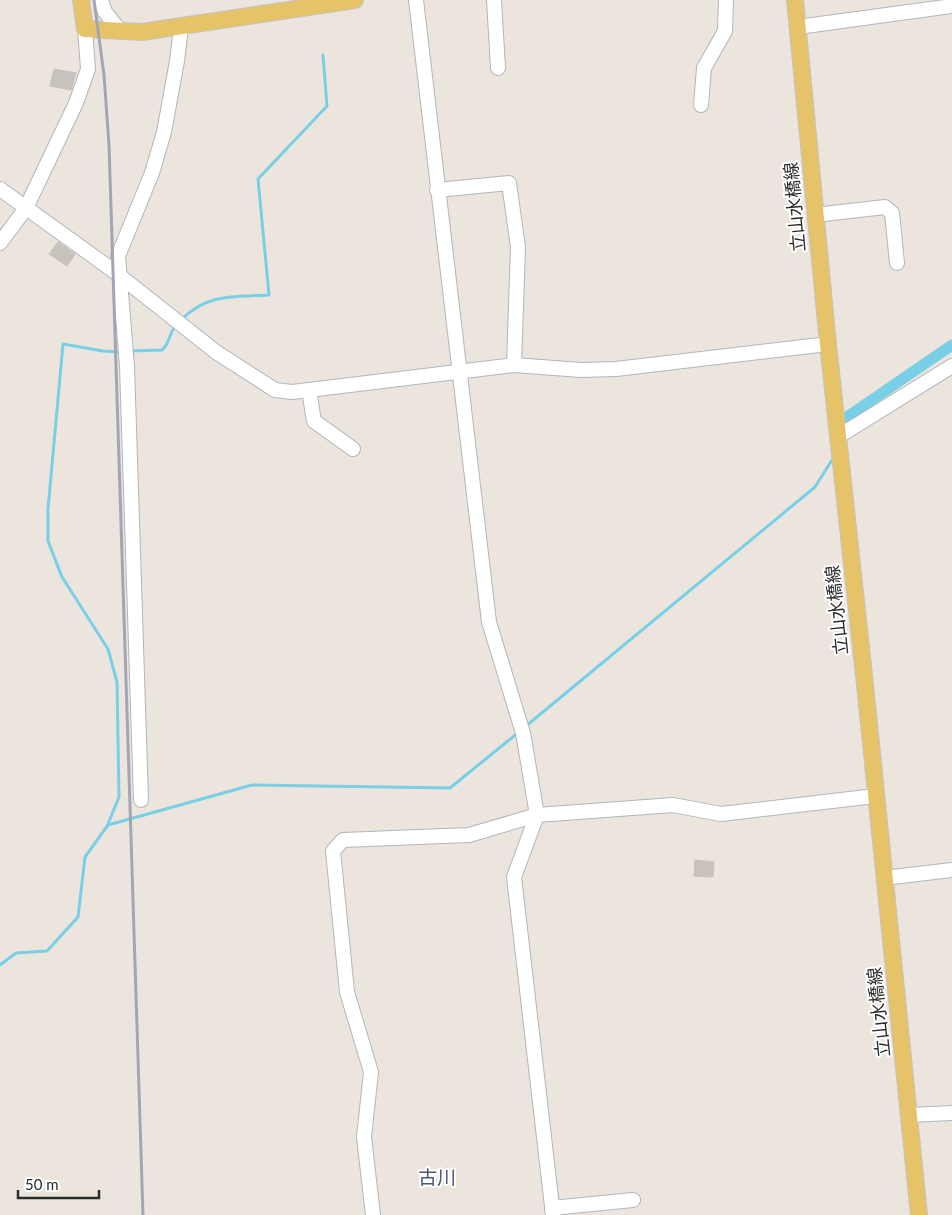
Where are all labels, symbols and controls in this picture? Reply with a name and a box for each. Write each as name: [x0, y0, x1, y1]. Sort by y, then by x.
street label: 立山水橋線: [779, 161, 809, 253]
street label: 立山水橋線: [820, 564, 852, 656]
street label: 立山水橋線: [862, 966, 894, 1058]
district label: 古川: [418, 1165, 456, 1188]
scale bar: [18, 1168, 99, 1200]
text: 50 m: [25, 1175, 59, 1193]

